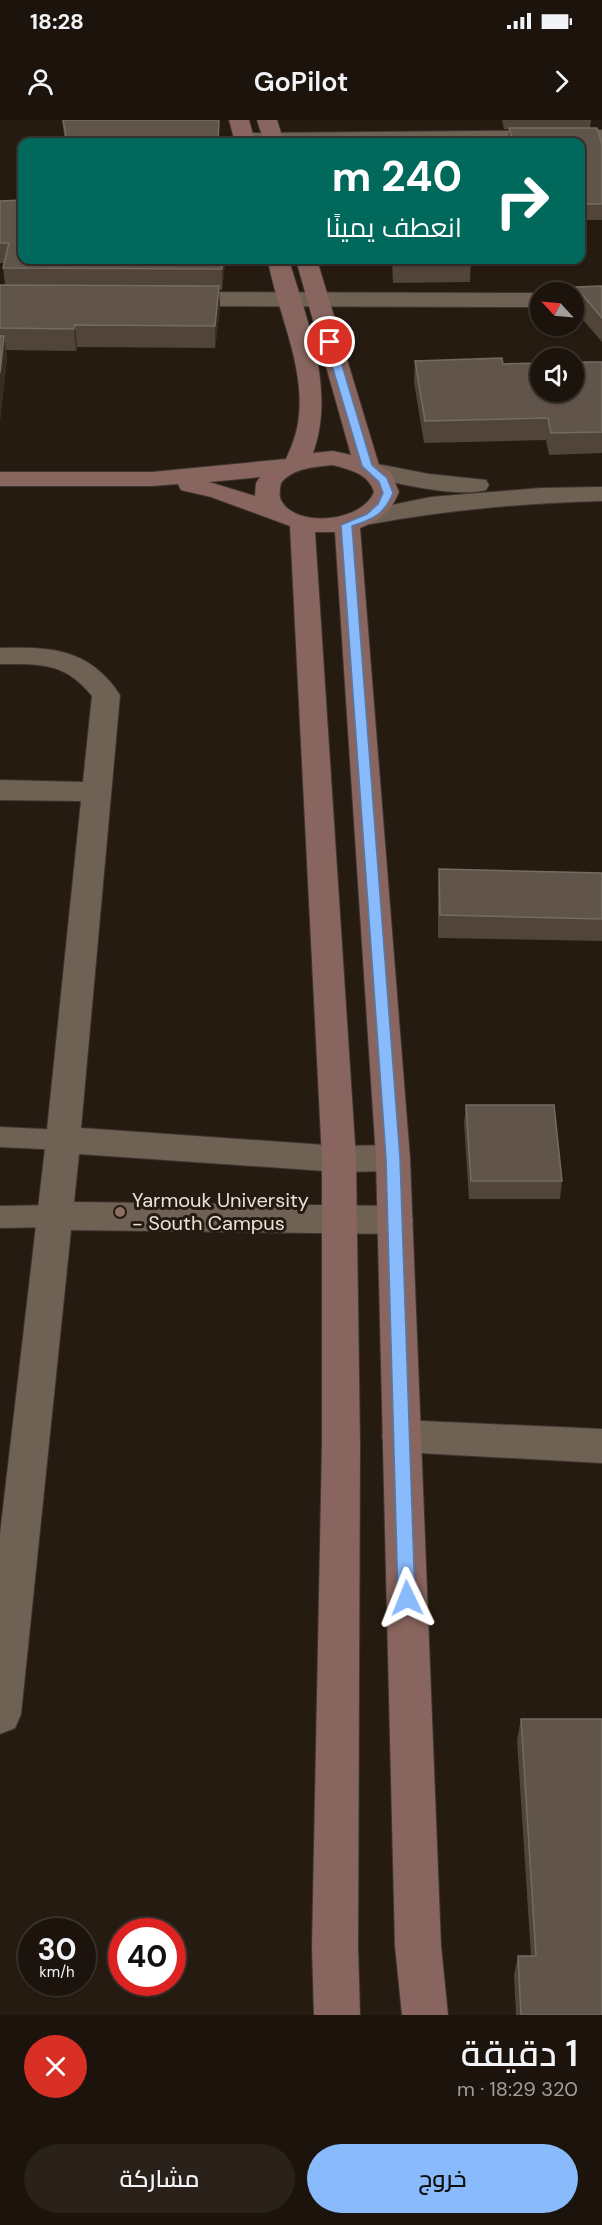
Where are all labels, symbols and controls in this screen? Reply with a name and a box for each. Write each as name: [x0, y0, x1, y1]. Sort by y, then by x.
text: 18:28: [30, 7, 84, 36]
text: GoPilot: [254, 64, 348, 99]
icon: person: [24, 65, 57, 98]
icon: forward: [545, 65, 578, 98]
text: 240 m: [332, 149, 462, 204]
icon: right: [483, 162, 561, 240]
text: انعطف يمينًا: [325, 210, 462, 245]
north arrow: [530, 282, 584, 336]
map controls: [530, 282, 584, 402]
pin: [304, 316, 355, 367]
icon: arrive: [313, 325, 346, 358]
button: sound: [530, 348, 584, 402]
place label: Yarmouk University - South Campus: [132, 1187, 309, 1236]
marker: Yarmouk University - South Campus: [113, 1205, 127, 1219]
position arrow: [375, 1566, 439, 1630]
speed limit sign: 40: [108, 1918, 186, 1996]
text: 30: [37, 1930, 77, 1969]
text: km/h: [39, 1962, 75, 1982]
text: 1 دقيقة: [461, 2030, 578, 2077]
button: close: [24, 2035, 87, 2098]
text: 320 m · 18:29: [457, 2076, 578, 2102]
button: مشاركة: [24, 2144, 295, 2213]
button: خروج: [307, 2144, 578, 2213]

